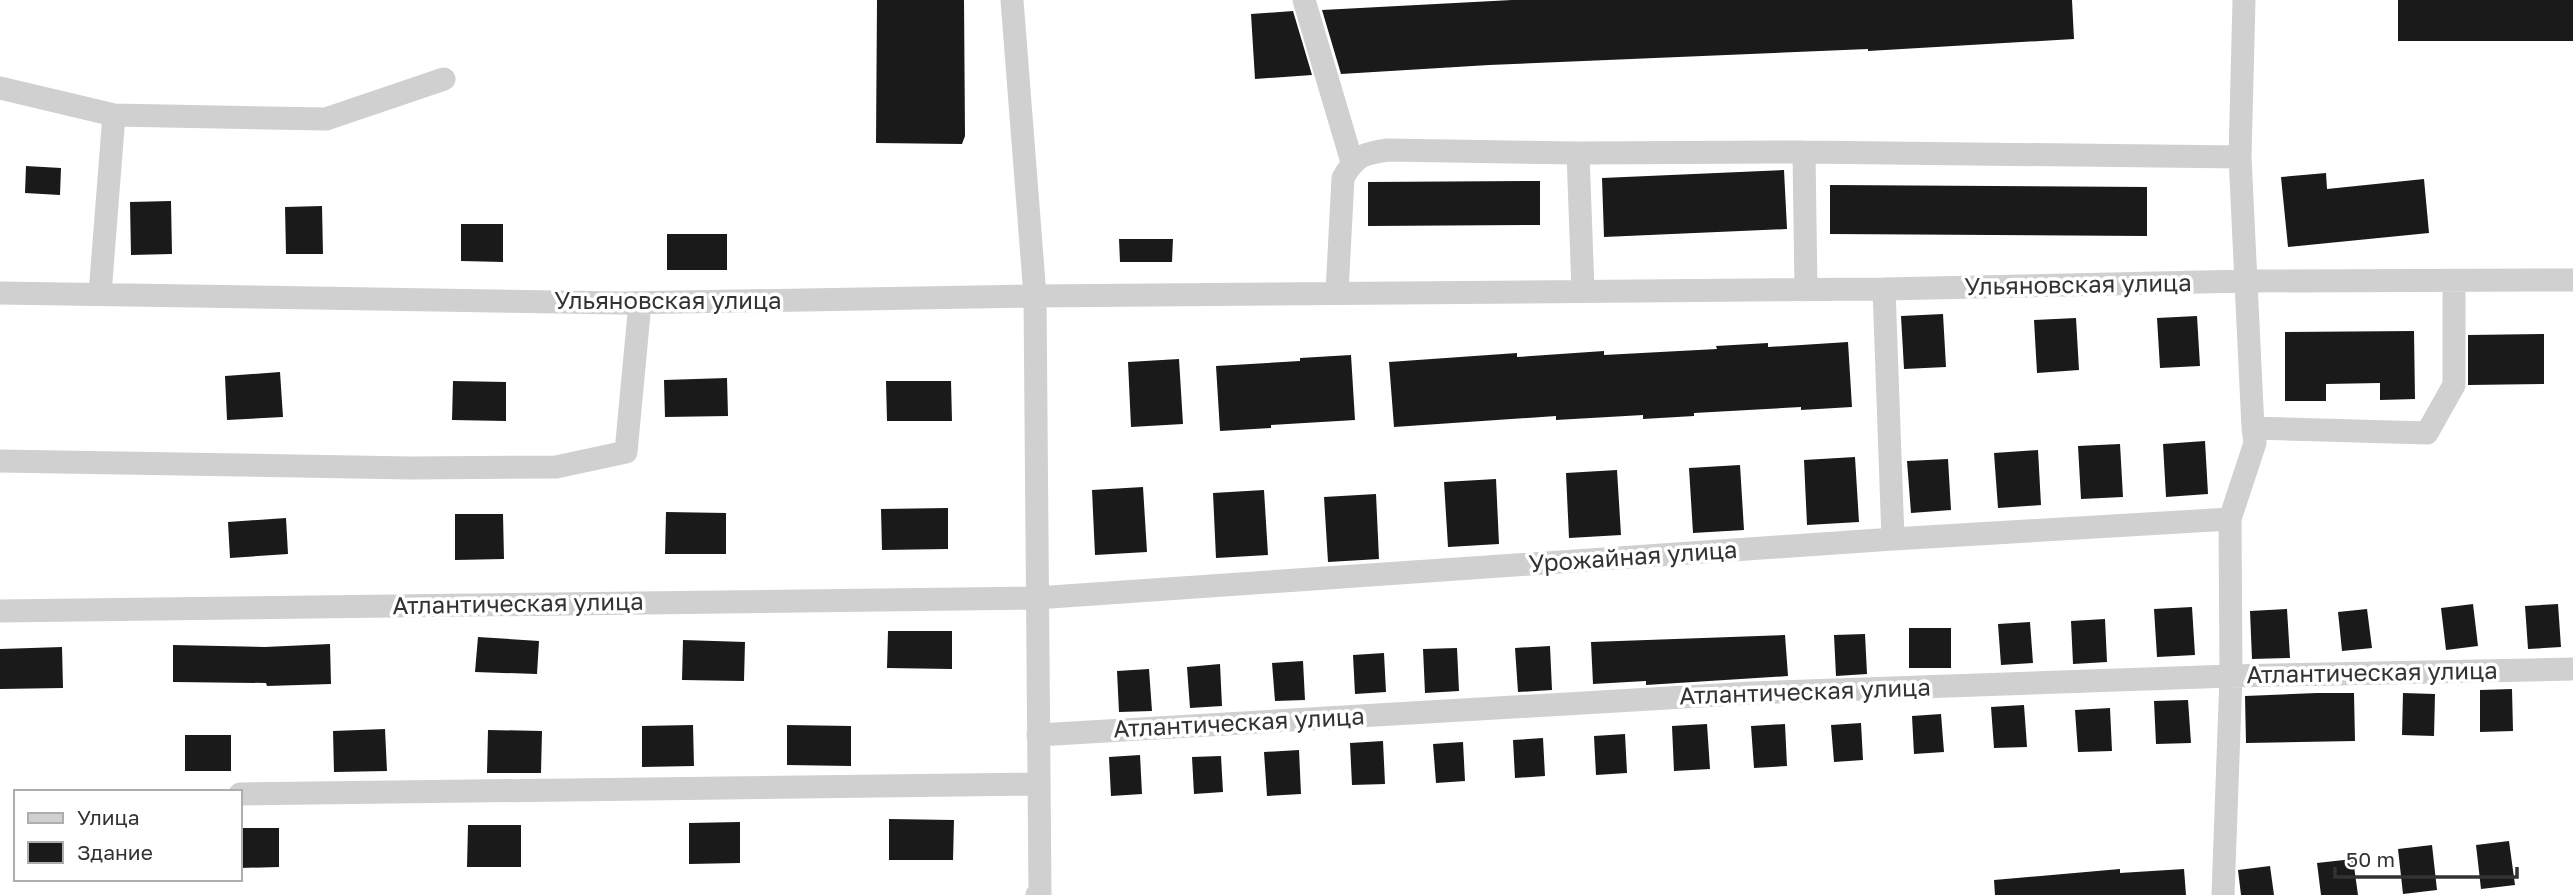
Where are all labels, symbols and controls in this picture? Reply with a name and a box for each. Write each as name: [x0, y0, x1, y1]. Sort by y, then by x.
street label: Ульяновская улица: [1964, 267, 2192, 300]
street label: Ульяновская улица: [554, 285, 782, 314]
street label: Урожайная улица: [1528, 534, 1738, 577]
street label: Атлантическая улица: [392, 586, 644, 619]
street label: Атлантическая улица: [2246, 655, 2498, 688]
street label: Атлантическая улица: [1679, 672, 1931, 709]
street label: Атлантическая улица: [1113, 700, 1365, 743]
legend: [14, 790, 242, 881]
text: Улица: [77, 804, 140, 830]
scale bar: [2335, 836, 2517, 880]
text: Здание: [77, 839, 153, 865]
text: 50 m: [2346, 846, 2395, 872]

